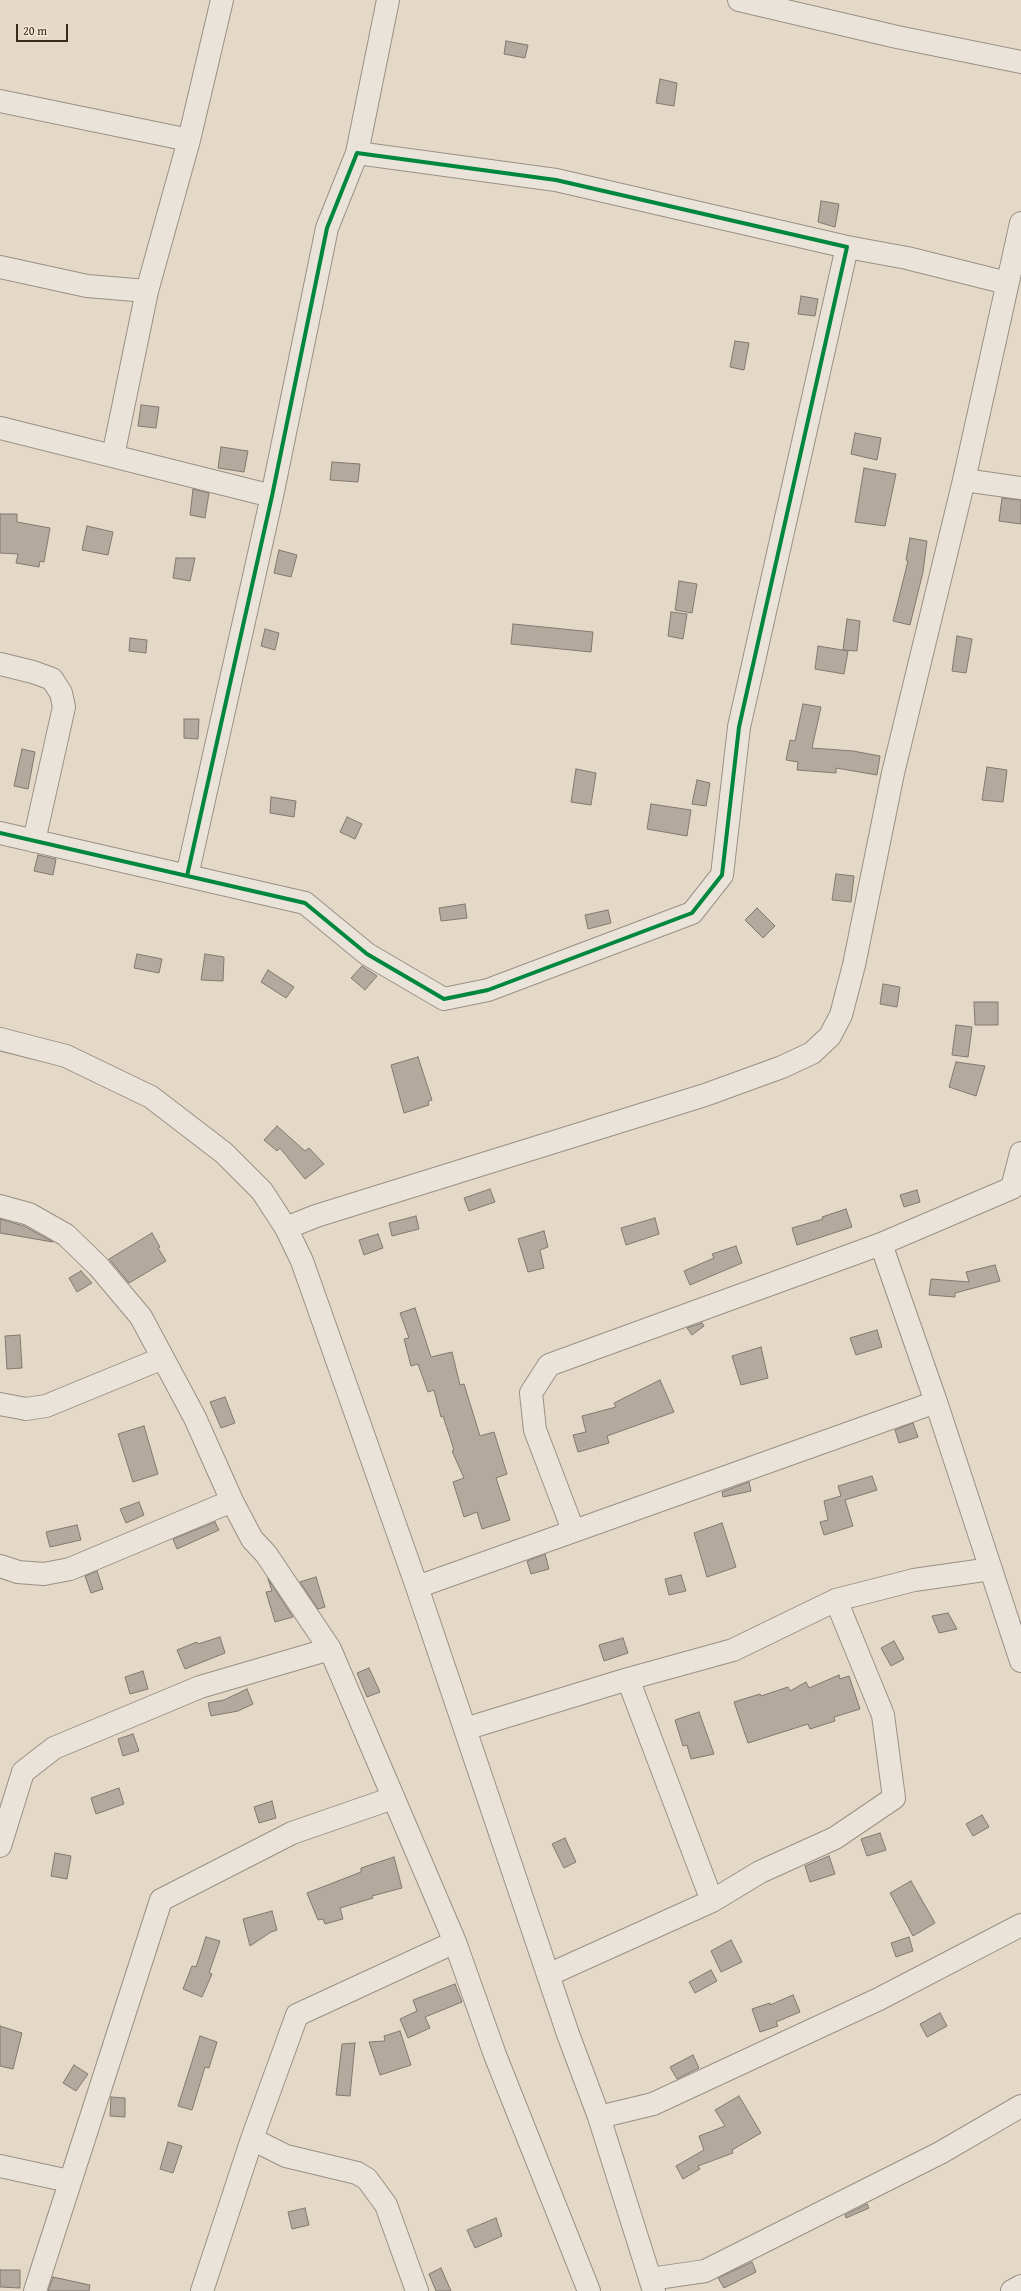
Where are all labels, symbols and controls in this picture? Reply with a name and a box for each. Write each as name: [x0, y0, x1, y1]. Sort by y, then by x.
scale bar: [18, 16, 70, 42]
text: 20 m: [23, 22, 47, 39]

